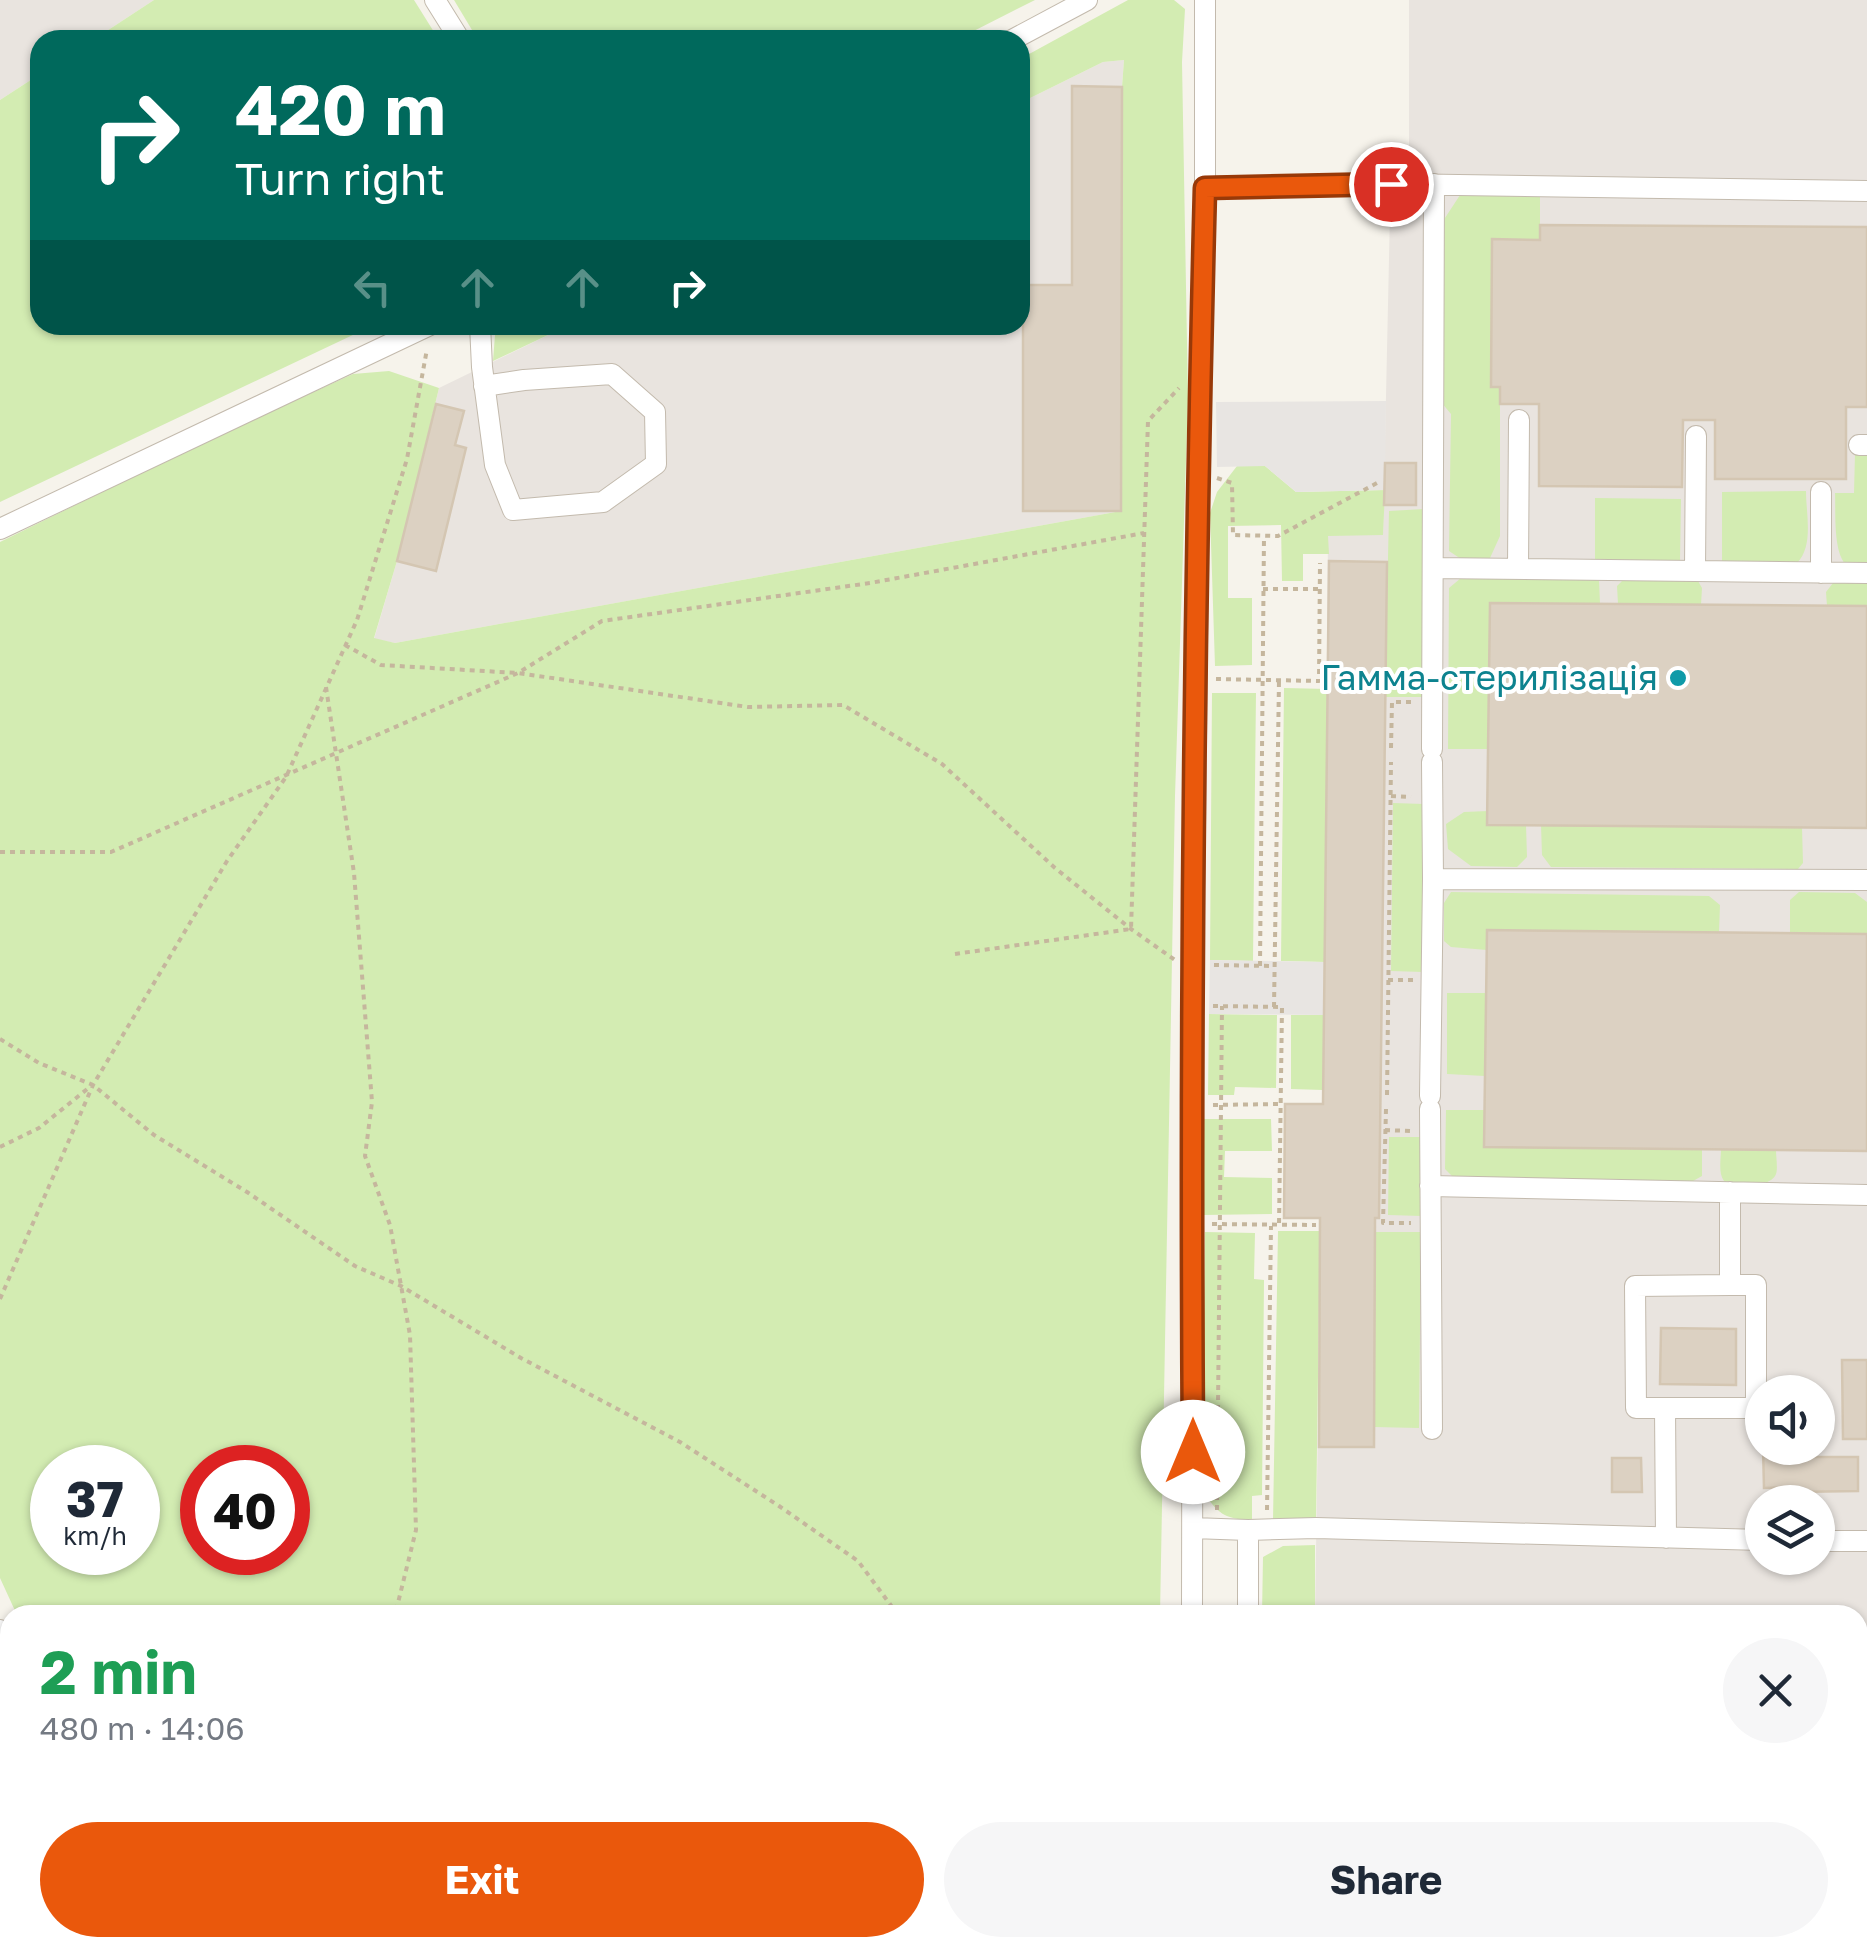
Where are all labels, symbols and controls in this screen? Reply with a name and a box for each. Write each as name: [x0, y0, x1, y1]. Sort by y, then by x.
text: 420 m: [235, 66, 446, 150]
icon: right: [70, 70, 200, 200]
pin: [1349, 142, 1434, 227]
text: Turn right: [235, 151, 445, 205]
icon: arrive: [1364, 157, 1419, 212]
icon: left: [345, 260, 400, 315]
icon: ahead: [450, 260, 505, 315]
icon: ahead: [555, 260, 610, 315]
icon: right: [660, 260, 715, 315]
place label: Гамма-стерилізація: [1321, 656, 1658, 698]
marker: Гамма-стерилізація: [1667, 667, 1689, 689]
map controls: [1745, 1375, 1835, 1575]
button: sound: [1745, 1375, 1835, 1465]
position arrow: [1141, 1400, 1245, 1504]
speed limit sign: 40: [180, 1445, 310, 1575]
text: 37: [66, 1468, 124, 1528]
button: layers: [1745, 1485, 1835, 1575]
text: km/h: [63, 1520, 127, 1551]
text: 2 min: [40, 1635, 197, 1707]
button: close: [1723, 1638, 1828, 1743]
text: 480 m · 14:06: [40, 1709, 245, 1747]
button: Exit: [40, 1822, 924, 1937]
button: Share: [944, 1822, 1828, 1937]

